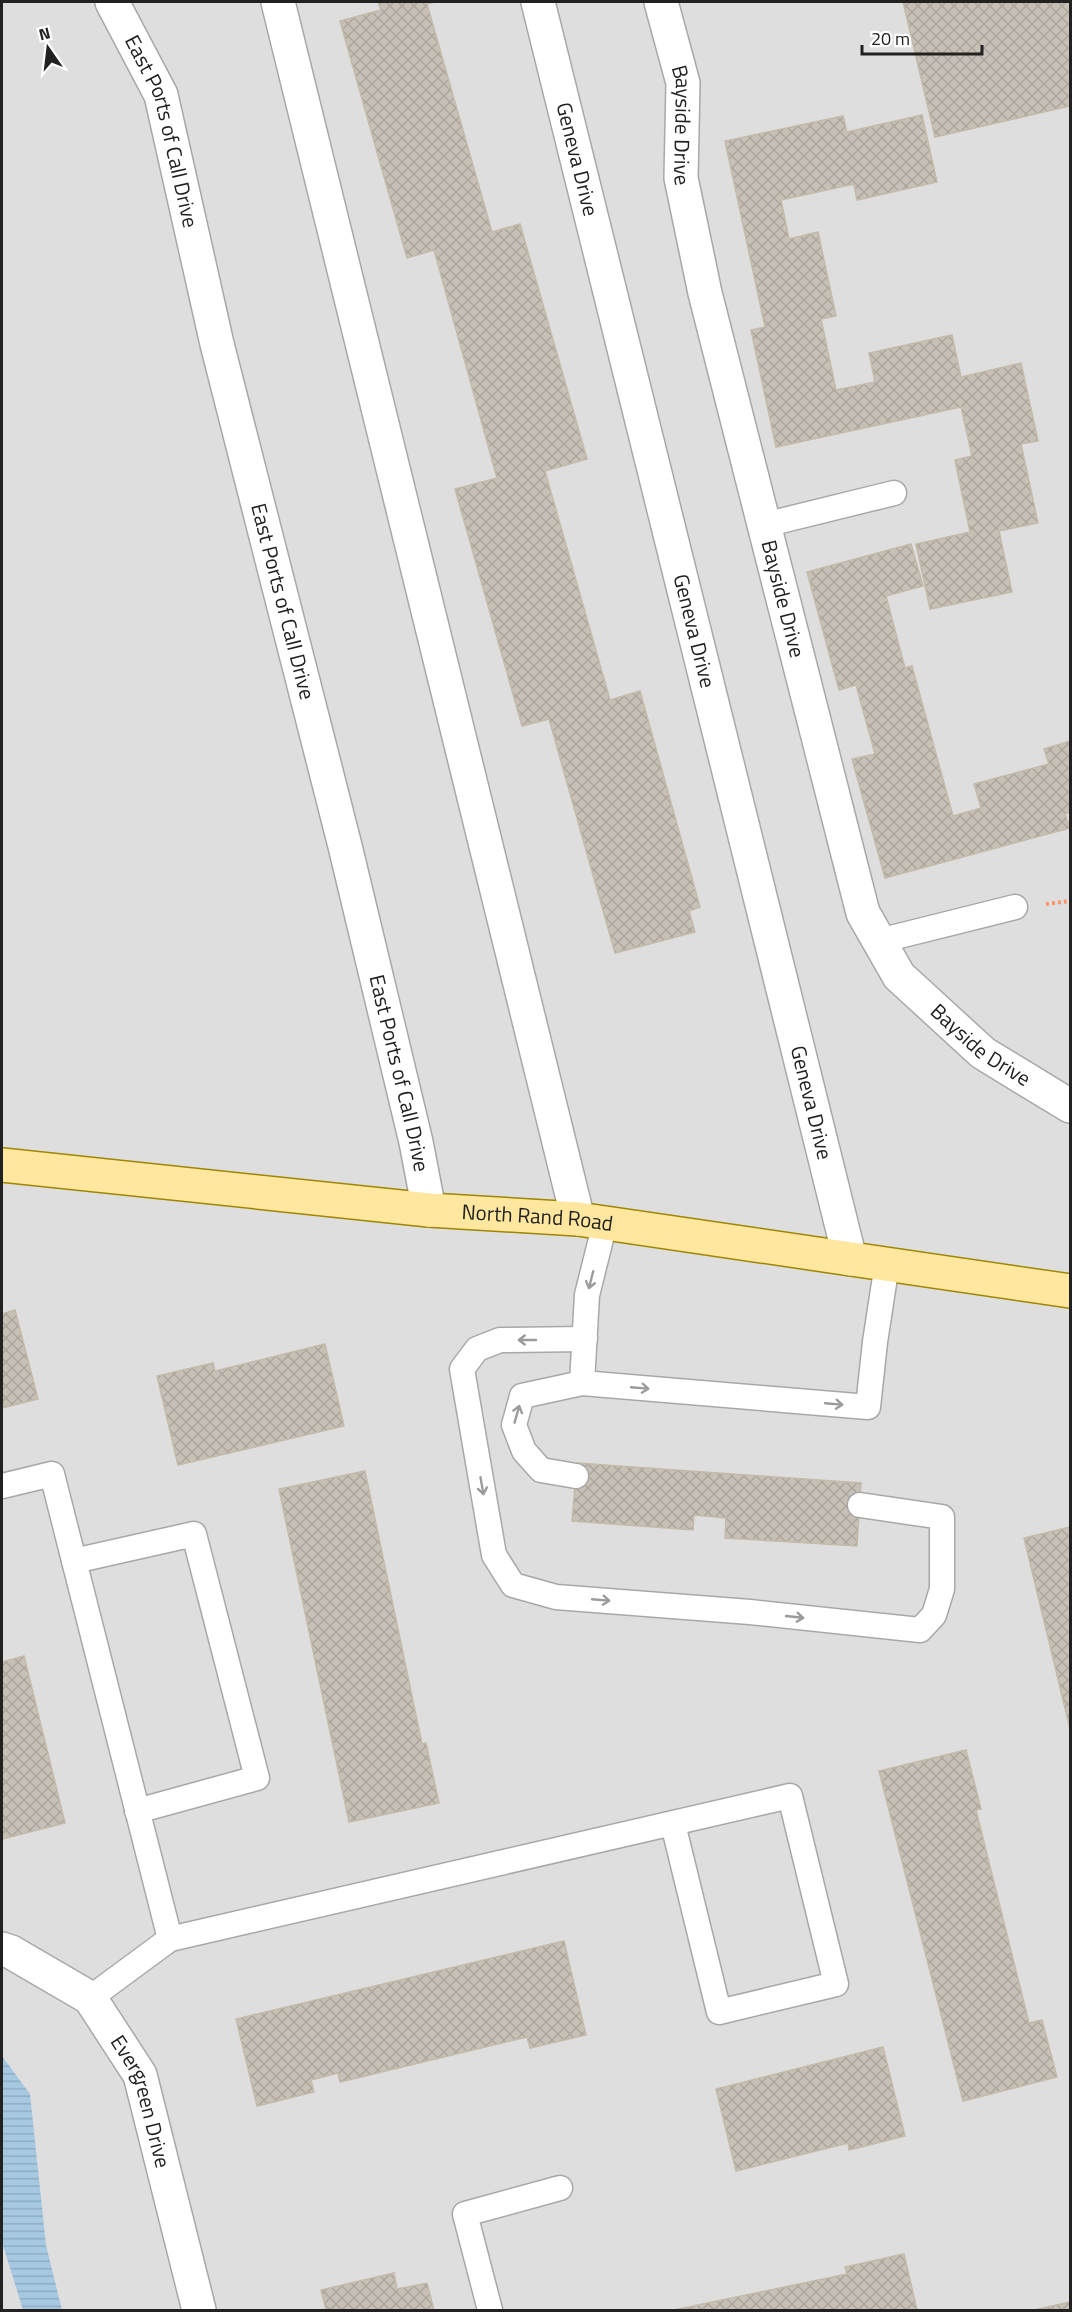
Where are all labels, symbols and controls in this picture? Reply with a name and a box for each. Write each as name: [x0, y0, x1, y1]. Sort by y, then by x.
north arrow: [18, 18, 78, 78]
scale bar: [862, 18, 982, 56]
text: N: [36, 20, 53, 46]
text: 20 m: [871, 25, 910, 52]
street label: East Ports of Call Drive: [117, 29, 207, 231]
street label: Bayside Drive: [664, 61, 700, 188]
street label: Geneva Drive: [548, 99, 608, 219]
street label: East Ports of Call Drive: [243, 500, 324, 703]
street label: Bayside Drive: [754, 536, 814, 661]
street label: Geneva Drive: [666, 570, 725, 691]
street label: East Ports of Call Drive: [361, 971, 438, 1174]
street label: Bayside Drive: [924, 995, 1037, 1094]
street label: Geneva Drive: [783, 1042, 842, 1163]
street label: North Rand Road: [461, 1195, 615, 1239]
one-way arrow: [585, 1270, 597, 1289]
one-way arrow: [517, 1334, 537, 1346]
one-way arrow: [630, 1383, 649, 1394]
one-way arrow: [824, 1399, 844, 1410]
one-way arrow: [512, 1405, 523, 1424]
one-way arrow: [477, 1476, 488, 1496]
one-way arrow: [591, 1595, 611, 1606]
one-way arrow: [785, 1612, 805, 1623]
street label: Evergreen Drive: [103, 2028, 180, 2171]

